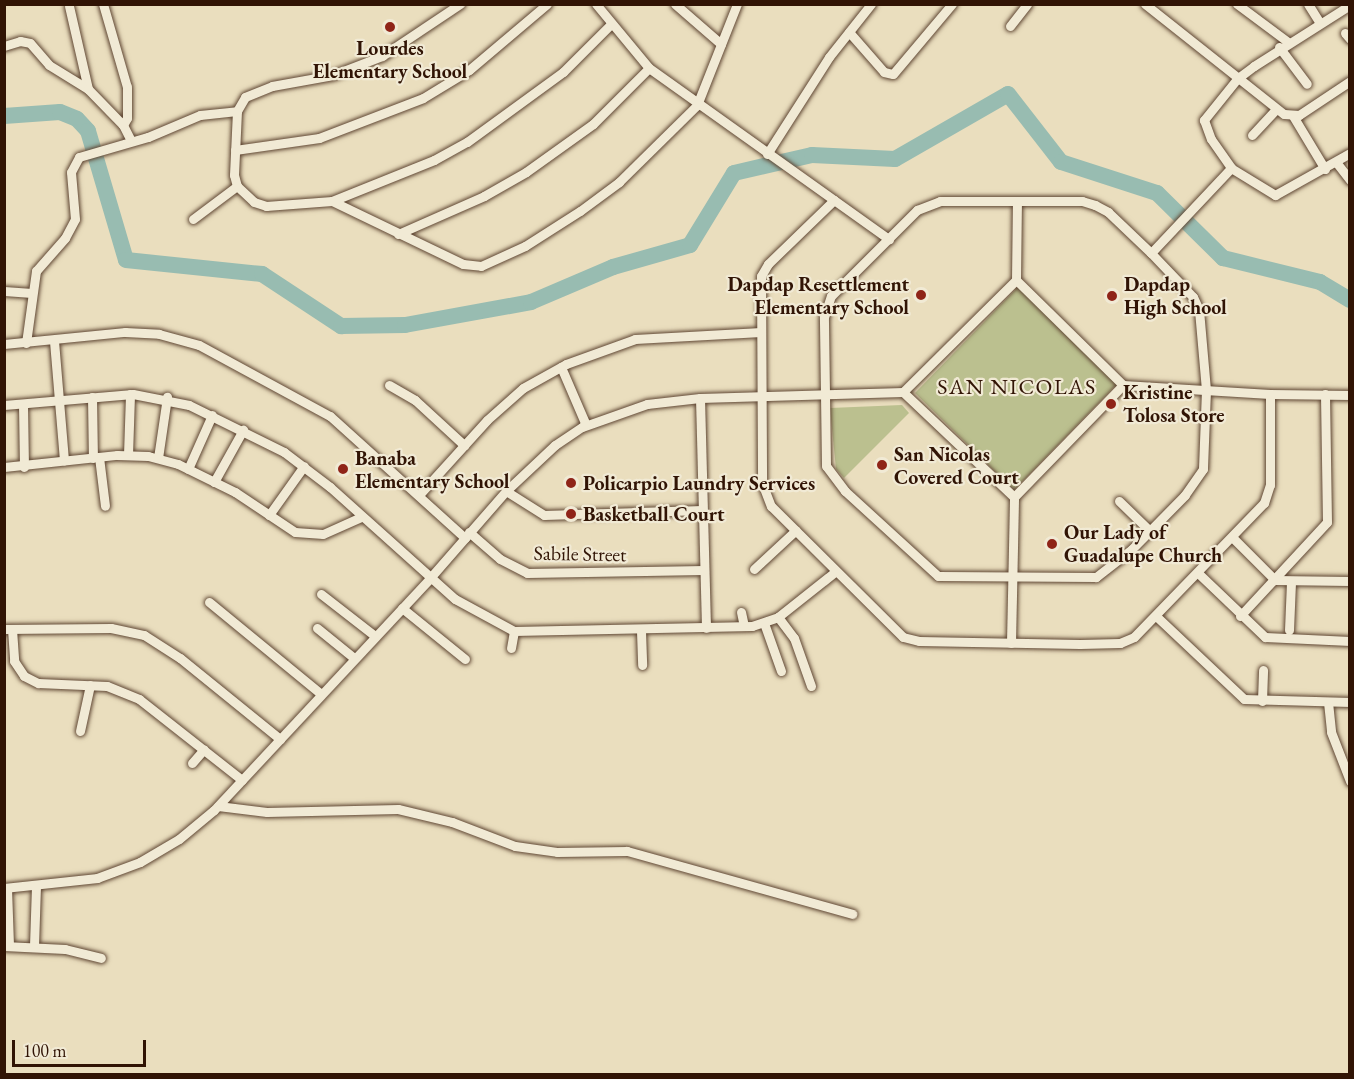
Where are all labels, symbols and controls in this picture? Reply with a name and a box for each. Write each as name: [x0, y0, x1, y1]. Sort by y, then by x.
marker: Lourdes Elementary School: [383, 20, 397, 34]
place label: Lourdes Elementary School: [313, 36, 467, 83]
place label: Dapdap Resettlement Elementary School: [728, 272, 909, 319]
place label: Dapdap High School: [1124, 272, 1227, 319]
marker: Dapdap Resettlement Elementary School: [914, 288, 928, 302]
marker: Dapdap High School: [1105, 289, 1119, 303]
district label: SAN NICOLAS: [937, 374, 1097, 400]
place label: Kristine Tolosa Store: [1123, 380, 1225, 427]
marker: Kristine Tolosa Store: [1104, 397, 1118, 411]
place label: San Nicolas Covered Court: [894, 442, 1019, 489]
place label: Banaba Elementary School: [355, 446, 509, 493]
marker: San Nicolas Covered Court: [875, 458, 889, 472]
marker: Banaba Elementary School: [336, 462, 350, 476]
place label: Policarpio Laundry Services: [583, 471, 815, 495]
marker: Policarpio Laundry Services: [564, 476, 578, 490]
place label: Basketball Court: [583, 502, 725, 526]
marker: Basketball Court: [564, 507, 578, 521]
place label: Our Lady of Guadalupe Church: [1064, 520, 1222, 567]
marker: Our Lady of Guadalupe Church: [1045, 537, 1059, 551]
street label: Sabile Street: [533, 541, 627, 567]
scale bar: [15, 1028, 148, 1066]
text: 100 m: [23, 1039, 67, 1062]

